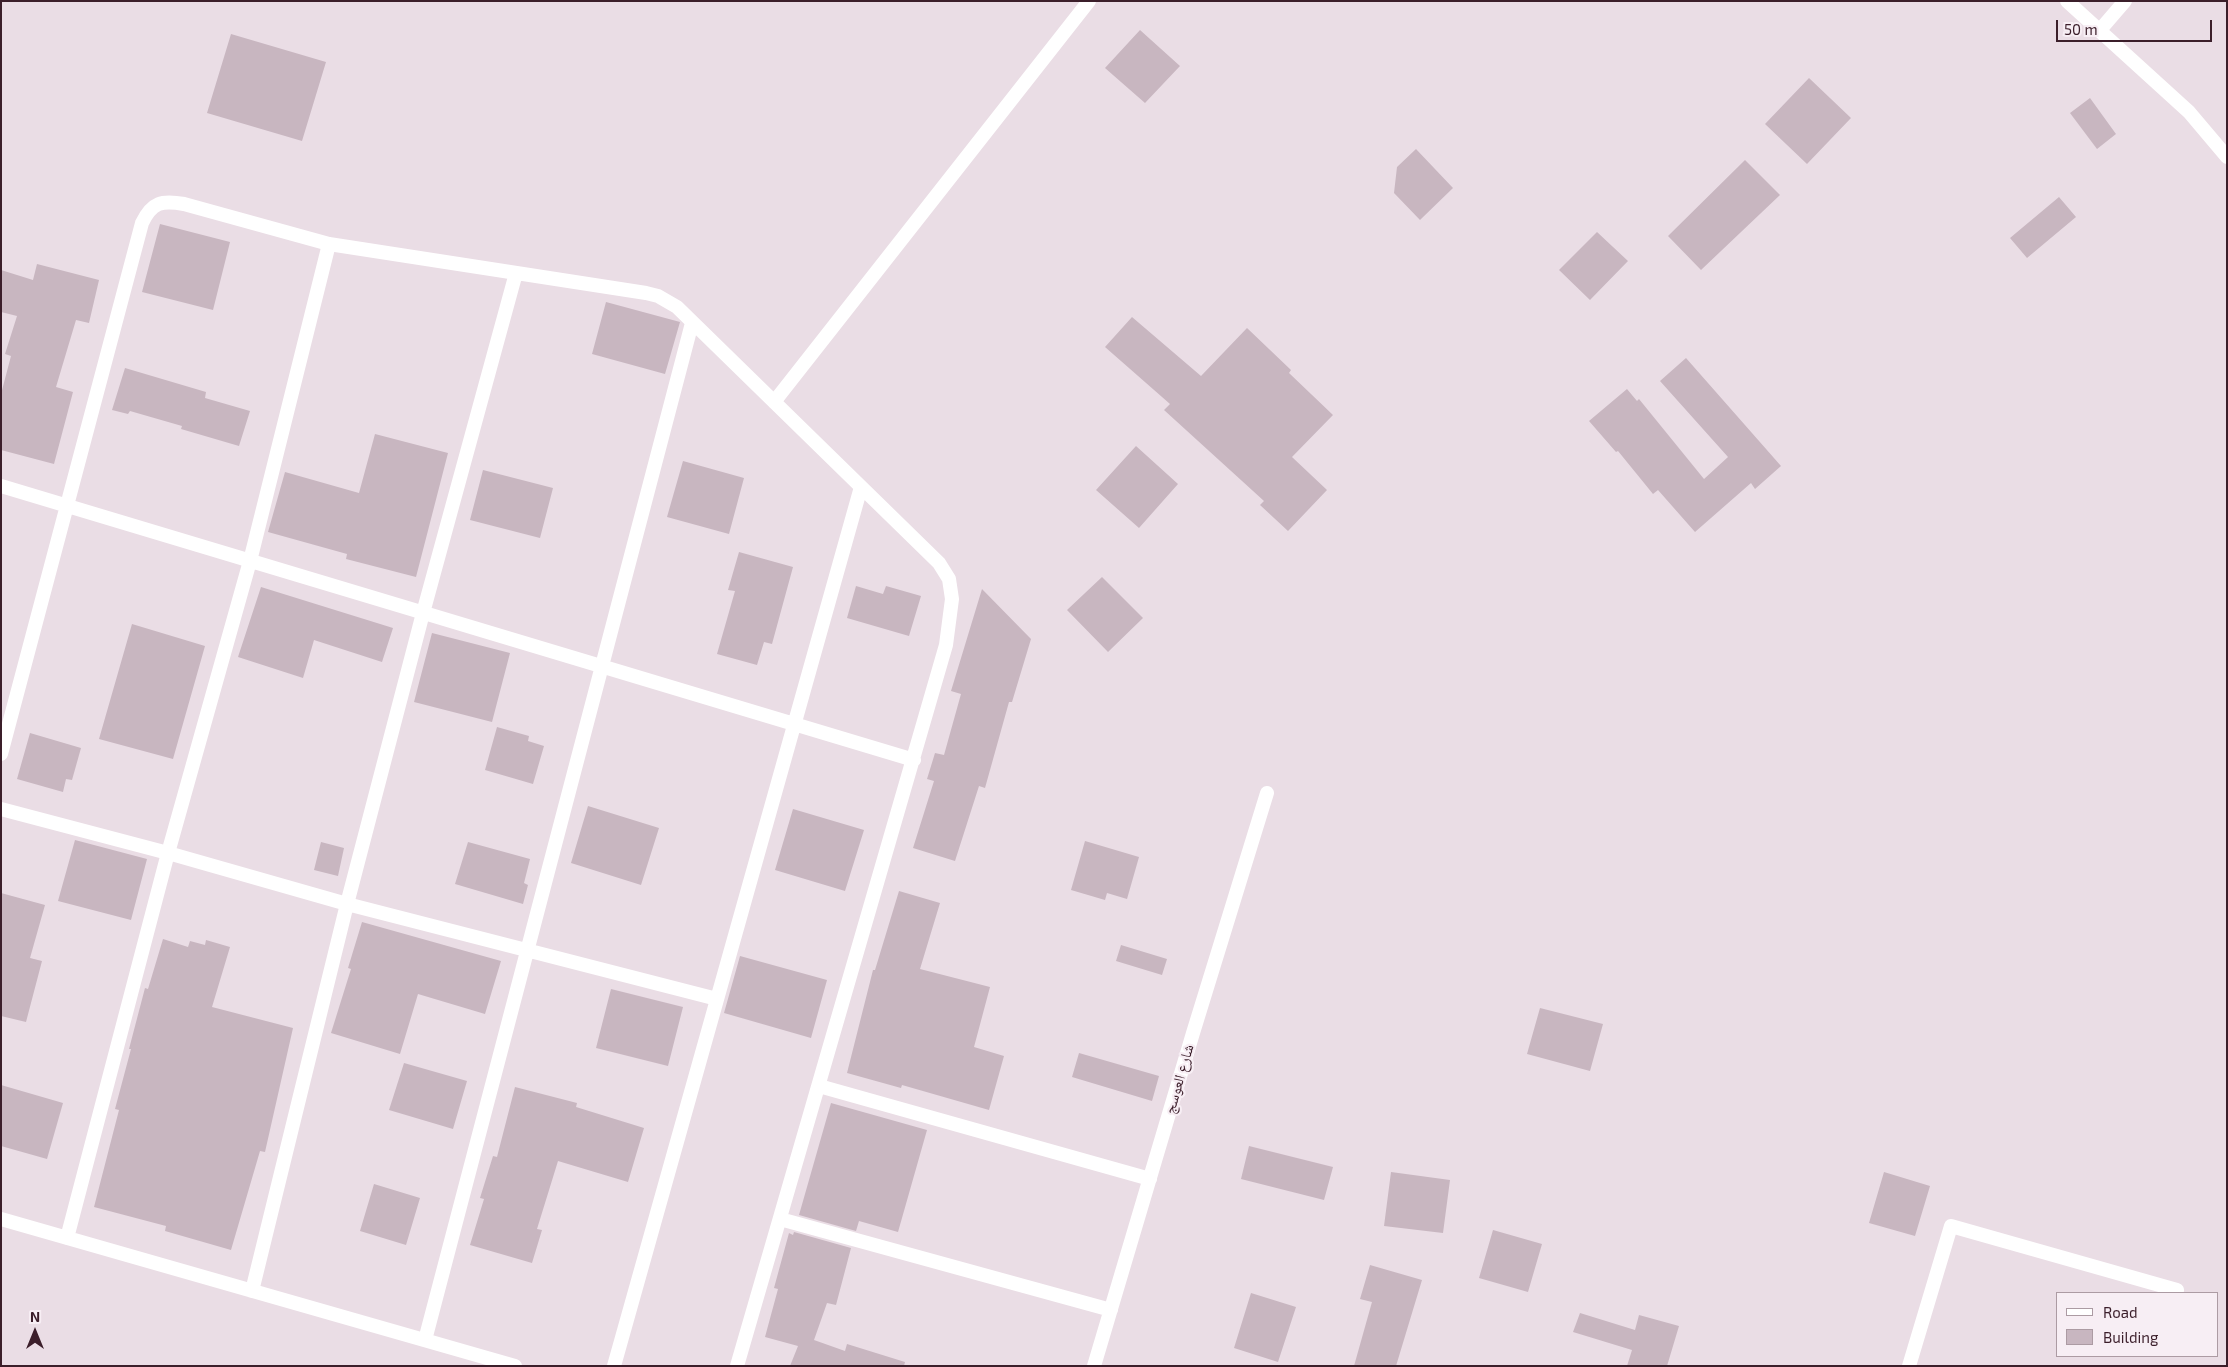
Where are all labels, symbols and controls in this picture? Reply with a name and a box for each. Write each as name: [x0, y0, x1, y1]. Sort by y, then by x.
scale bar: [2058, 10, 2214, 42]
text: 50 m: [2064, 20, 2098, 38]
street label: شارع العوسج: [1160, 1042, 1198, 1116]
legend: [2056, 1292, 2218, 1357]
text: Road: [2103, 1303, 2138, 1321]
north arrow: [10, 1307, 60, 1357]
text: N: [30, 1308, 40, 1325]
text: Building: [2103, 1328, 2158, 1346]

